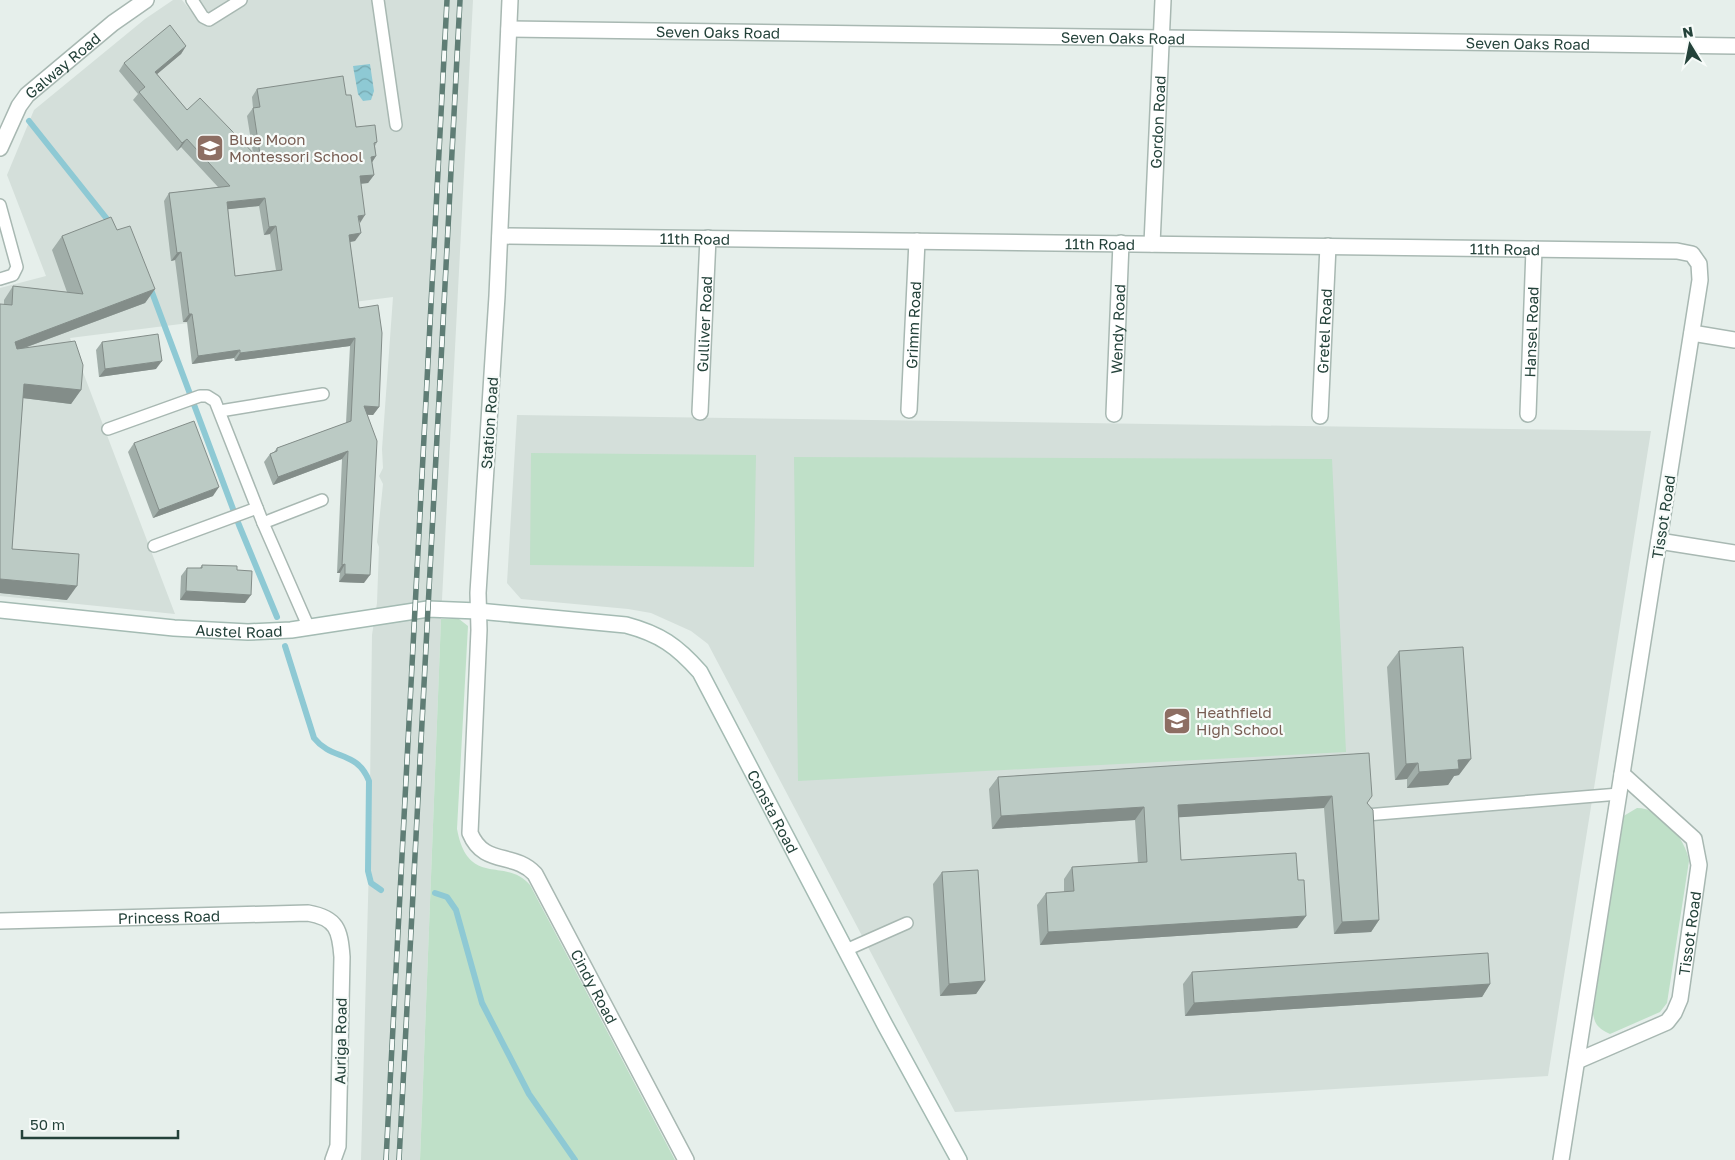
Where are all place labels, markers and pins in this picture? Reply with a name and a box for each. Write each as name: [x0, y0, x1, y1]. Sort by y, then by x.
place label: Blue Moon Montessori School: [229, 130, 363, 165]
school or university icon: Blue Moon Montessori School: [195, 133, 225, 163]
place label: Heathfield High School: [1196, 703, 1284, 738]
school or university icon: Heathfield High School: [1162, 706, 1192, 736]

